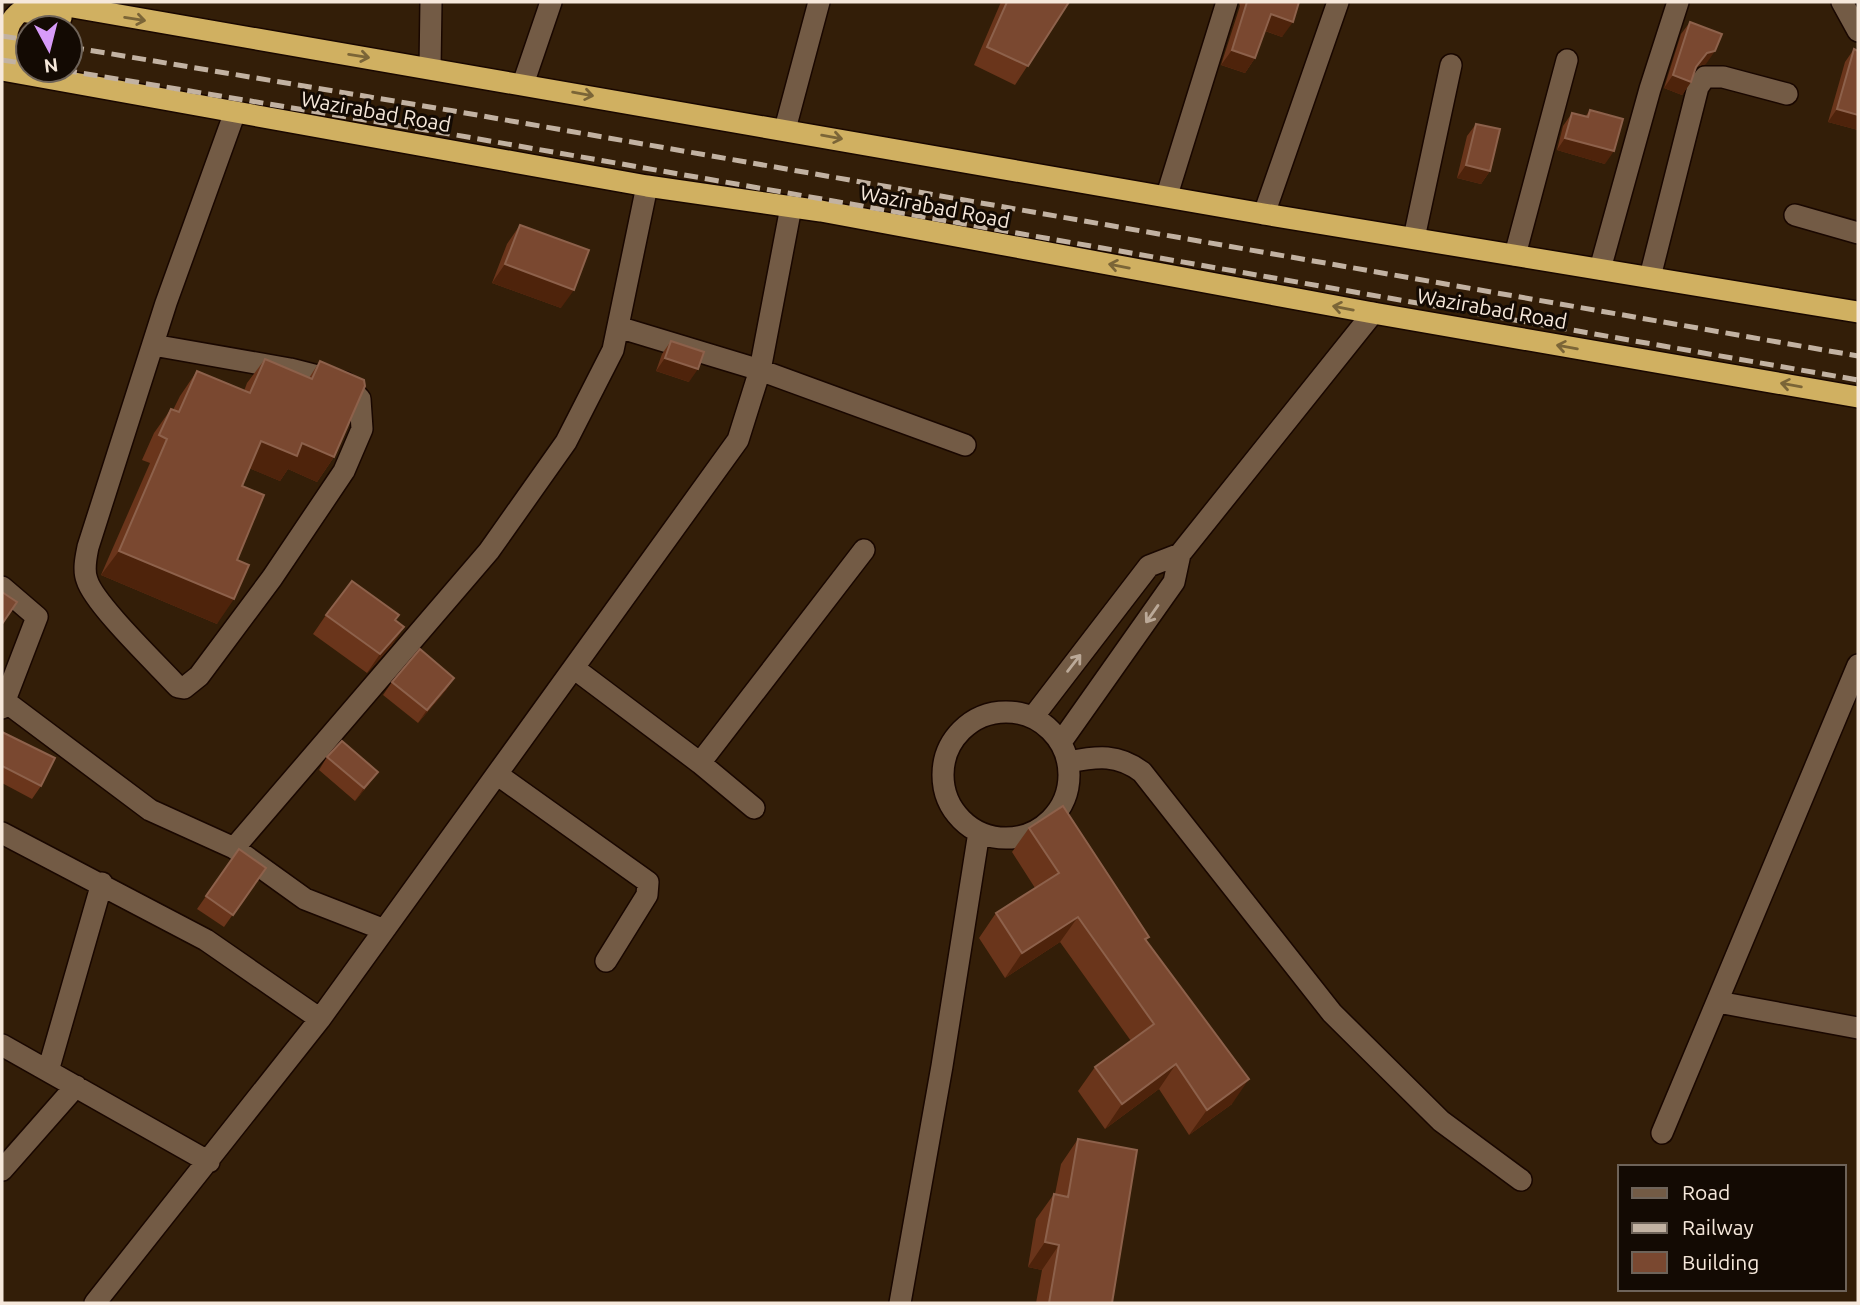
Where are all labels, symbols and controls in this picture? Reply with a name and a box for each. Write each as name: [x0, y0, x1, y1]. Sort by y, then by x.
one-way arrow: [123, 13, 146, 26]
north arrow: [14, 14, 84, 84]
one-way arrow: [347, 50, 370, 63]
text: N: [43, 54, 59, 78]
street label: Wazirabad Road: [299, 86, 453, 136]
one-way arrow: [571, 88, 594, 101]
one-way arrow: [820, 131, 843, 144]
street label: Wazirabad Road: [858, 180, 1012, 232]
one-way arrow: [1108, 259, 1131, 273]
street label: Wazirabad Road: [1415, 283, 1569, 333]
one-way arrow: [1332, 301, 1355, 314]
one-way arrow: [1556, 340, 1579, 353]
one-way arrow: [1780, 378, 1803, 392]
one-way arrow: [1145, 604, 1159, 623]
one-way arrow: [1067, 654, 1082, 672]
legend: [1618, 1165, 1846, 1291]
text: Road: [1682, 1180, 1730, 1204]
text: Railway: [1682, 1215, 1754, 1239]
text: Building: [1682, 1250, 1759, 1274]

